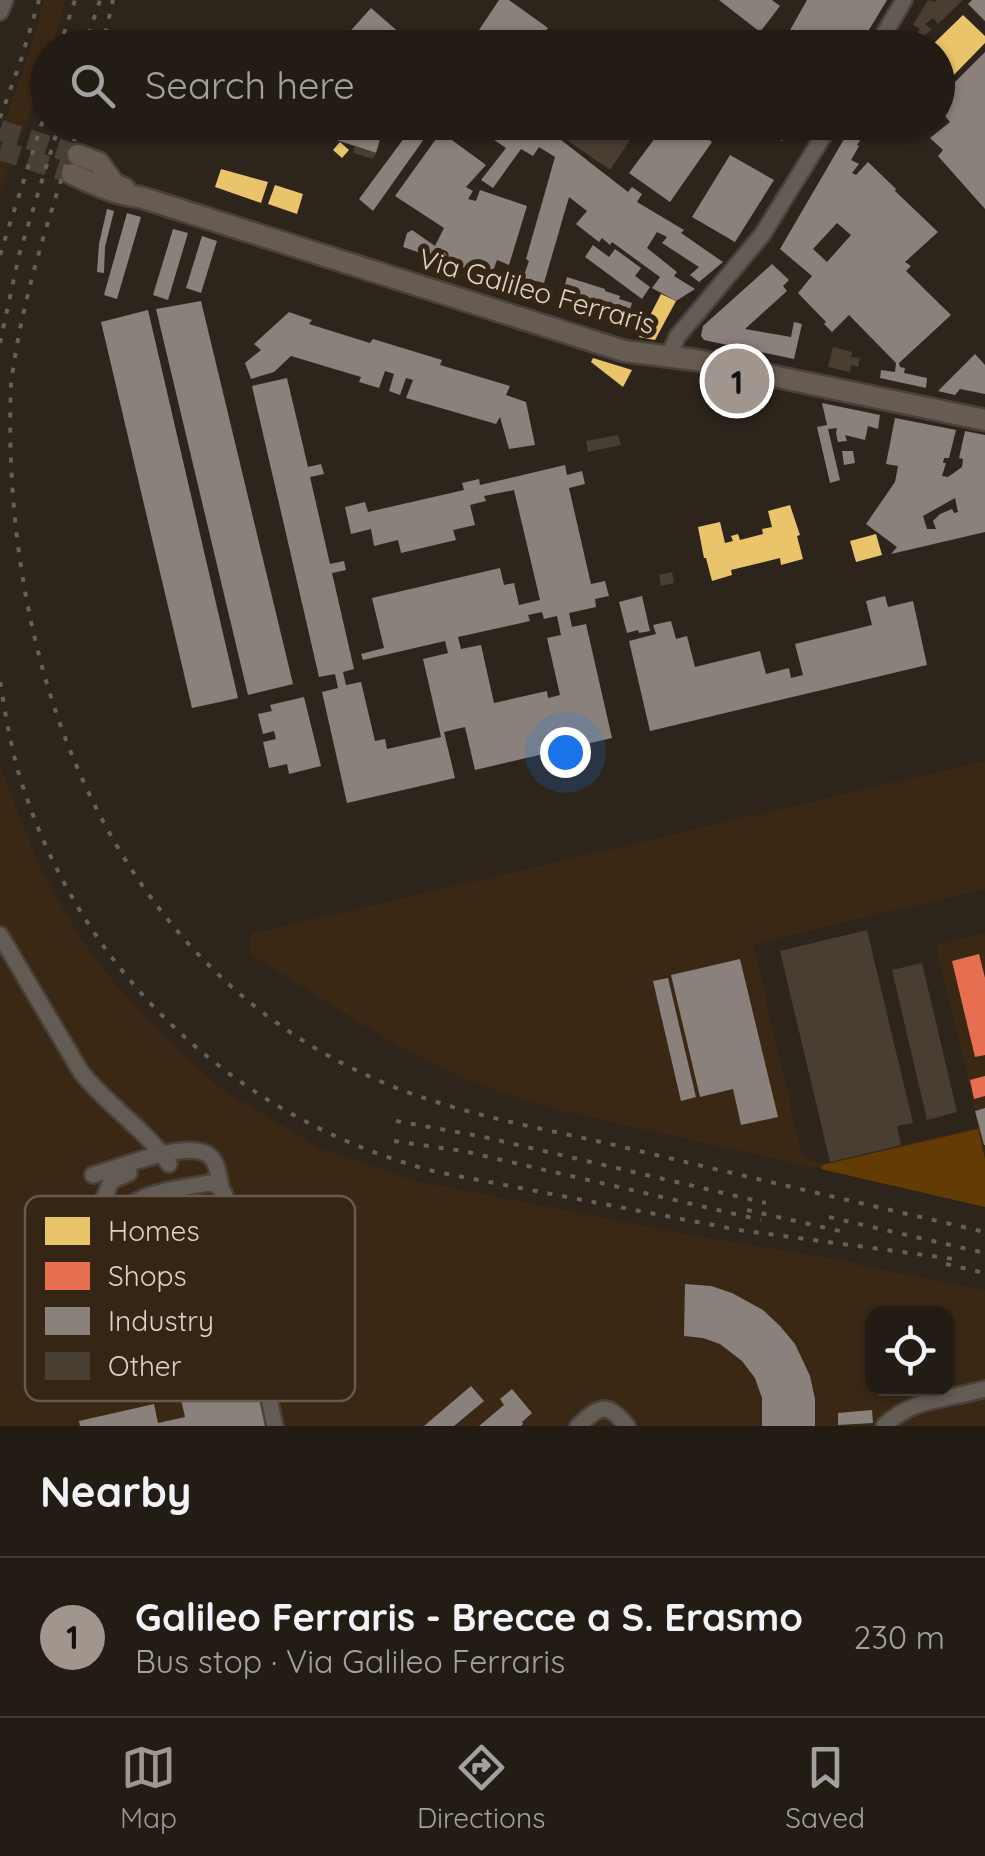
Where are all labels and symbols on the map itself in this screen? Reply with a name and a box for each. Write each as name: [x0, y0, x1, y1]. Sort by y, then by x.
street label: Via Galileo Ferraris: [415, 240, 659, 341]
pin: 1: [704, 344, 770, 418]
your location: [540, 727, 591, 778]
legend: [25, 1196, 355, 1401]
text: Homes: [108, 1213, 200, 1248]
text: Shops: [108, 1258, 187, 1293]
text: Industry: [108, 1303, 214, 1338]
text: Other: [108, 1348, 182, 1383]

